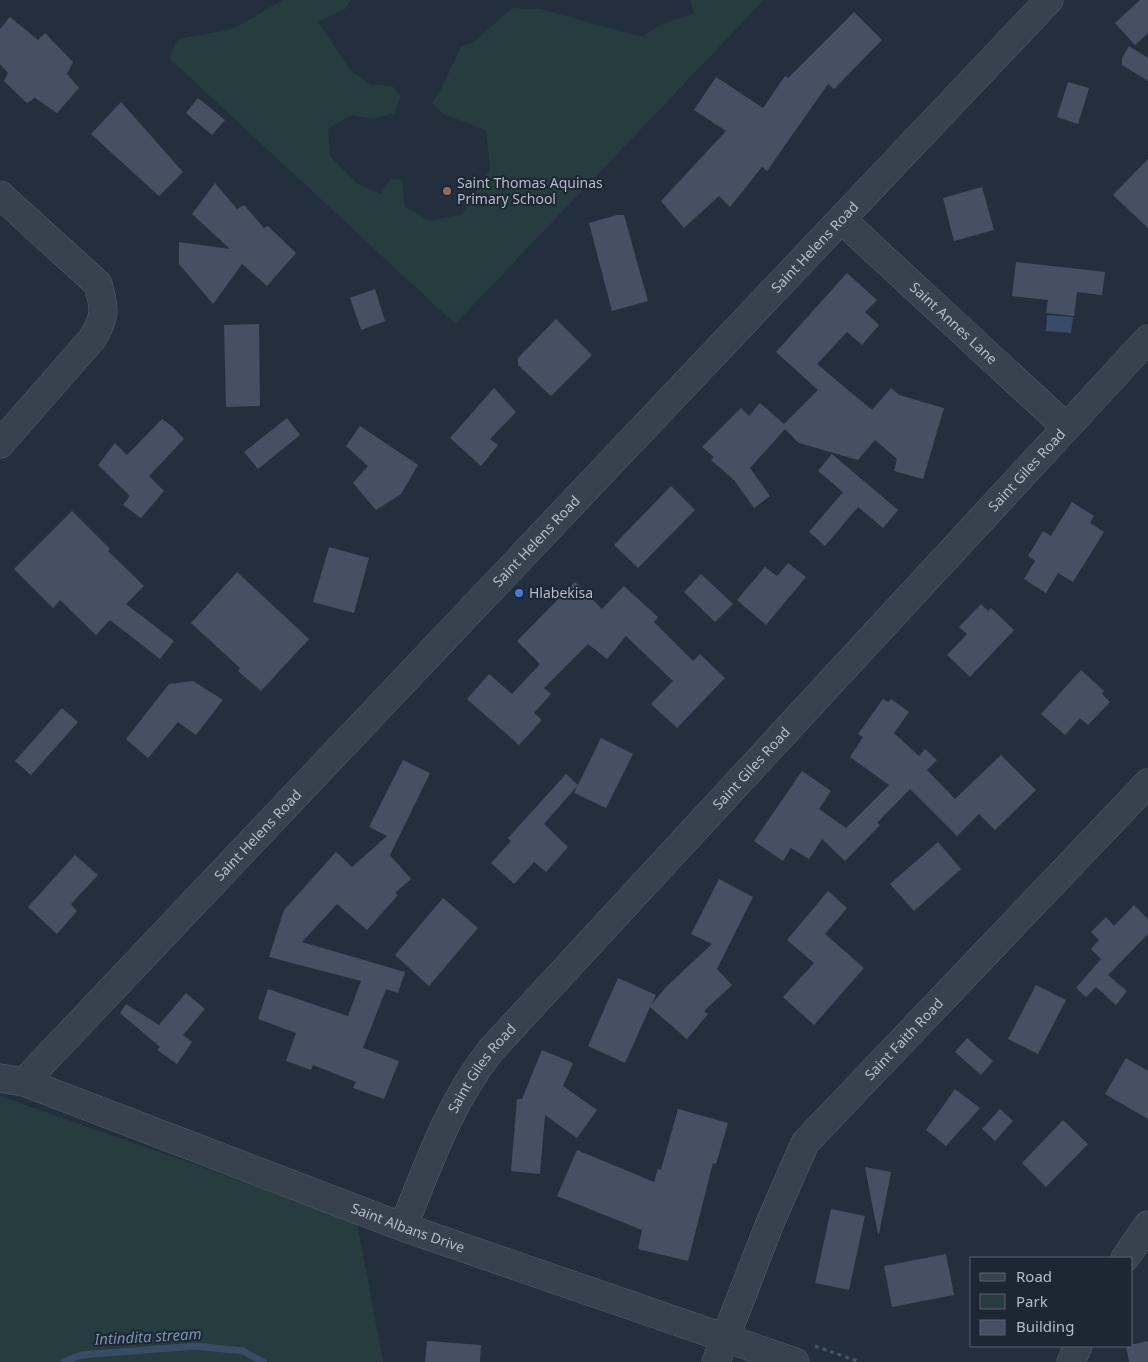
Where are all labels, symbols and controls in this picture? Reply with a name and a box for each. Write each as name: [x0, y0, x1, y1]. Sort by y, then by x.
place label: Saint Thomas Aquinas Primary School: [457, 173, 603, 208]
marker: Saint Thomas Aquinas Primary School: [441, 185, 453, 197]
street label: Saint Helens Road: [767, 197, 862, 297]
street label: Saint Annes Lane: [906, 278, 1002, 368]
street label: Saint Giles Road: [984, 424, 1069, 515]
street label: Saint Helens Road: [488, 491, 584, 591]
place label: Hlabekisa: [529, 583, 593, 602]
marker: Hlabekisa: [513, 587, 525, 599]
street label: Saint Giles Road: [708, 723, 794, 813]
street label: Saint Helens Road: [210, 785, 305, 885]
street label: Saint Faith Road: [860, 994, 947, 1084]
street label: Saint Giles Road: [443, 1019, 520, 1116]
street label: Saint Albans Drive: [349, 1198, 467, 1257]
legend: [970, 1257, 1133, 1347]
text: Road: [1016, 1266, 1052, 1286]
text: Park: [1016, 1291, 1048, 1311]
text: Building: [1016, 1316, 1074, 1336]
water label: Intindita stream: [93, 1323, 202, 1349]

